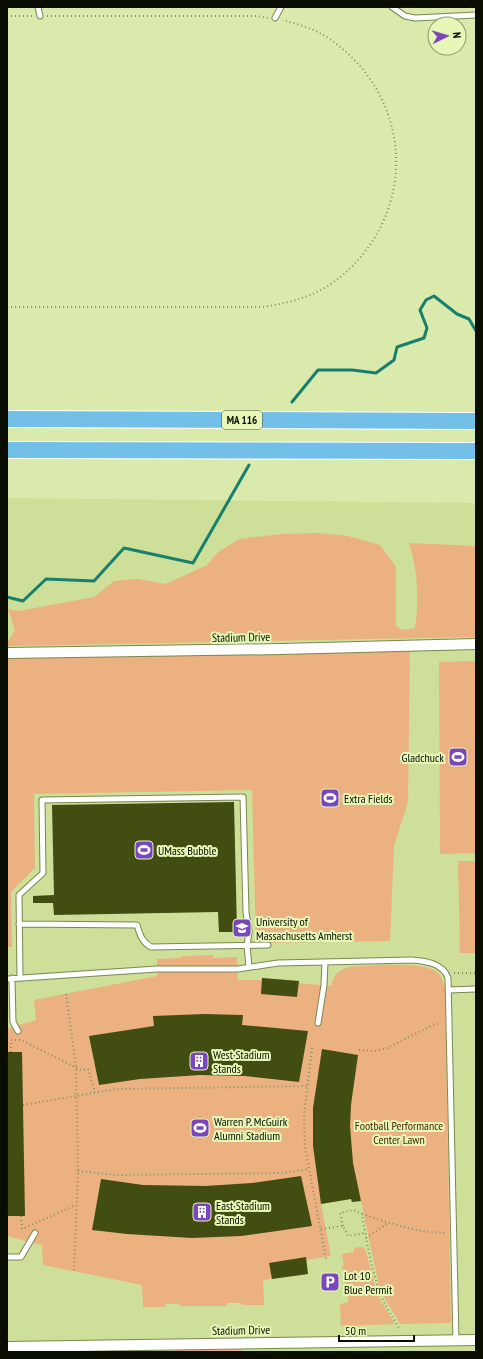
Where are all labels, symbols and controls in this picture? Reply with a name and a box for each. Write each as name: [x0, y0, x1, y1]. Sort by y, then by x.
north arrow: [427, 16, 467, 56]
text: N: [450, 32, 464, 39]
road number: MA 116: [222, 411, 262, 429]
street label: Stadium Drive: [212, 629, 270, 645]
sports icon: Gladchuck: [447, 746, 469, 768]
place label: Gladchuck: [402, 750, 444, 765]
sports icon: Extra Fields: [319, 787, 341, 809]
place label: Extra Fields: [344, 791, 393, 806]
sports icon: UMass Bubble: [133, 839, 155, 861]
place label: UMass Bubble: [158, 843, 216, 858]
place label: University of Massachusetts Amherst: [256, 914, 353, 943]
school or university icon: University of Massachusetts Amherst: [231, 917, 253, 939]
place label: West Stadium Stands: [213, 1047, 270, 1076]
building icon: West Stadium Stands: [188, 1050, 210, 1072]
place label: Warren P. McGuirk Alumni Stadium: [214, 1114, 288, 1143]
sports icon: Warren P. McGuirk Alumni Stadium: [189, 1117, 211, 1139]
park label: Football Performance Center Lawn: [355, 1118, 443, 1147]
place label: East Stadium Stands: [216, 1198, 270, 1227]
building icon: East Stadium Stands: [191, 1201, 213, 1223]
place label: Lot 10 Blue Permit: [344, 1268, 393, 1297]
parking icon: Lot 10 Blue Permit: [319, 1271, 341, 1293]
scale bar: [339, 1317, 414, 1343]
street label: Stadium Drive: [212, 1322, 270, 1338]
text: 50 m: [345, 1323, 366, 1338]

